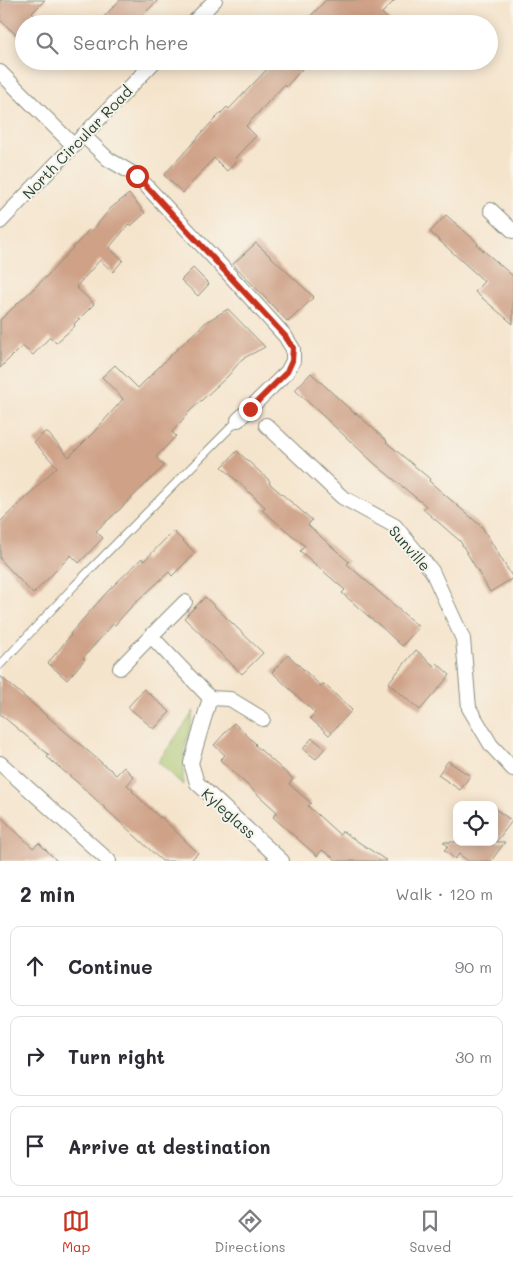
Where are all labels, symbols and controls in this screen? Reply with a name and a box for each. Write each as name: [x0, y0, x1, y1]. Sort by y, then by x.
search box: [15, 15, 498, 70]
icon: search: [33, 29, 61, 57]
text: Search here: [73, 30, 189, 55]
street label: North Circular Road: [18, 81, 136, 203]
route start: [126, 165, 149, 188]
route end: [239, 398, 262, 421]
street label: Sunville: [385, 521, 435, 575]
street label: Kyleglass: [198, 783, 260, 843]
map controls: [453, 801, 498, 846]
button: locate: [453, 801, 498, 846]
text: 2 min: [20, 880, 75, 907]
text: Walk · 120 m: [395, 883, 493, 904]
icon: ahead: [21, 952, 49, 980]
text: Continue: [68, 954, 153, 979]
text: 90 m: [455, 956, 492, 977]
icon: right: [21, 1042, 49, 1070]
text: Turn right: [68, 1044, 165, 1069]
text: 30 m: [455, 1046, 492, 1067]
icon: arrive: [21, 1132, 49, 1160]
text: Arrive at destination: [68, 1134, 271, 1159]
tab: Map: [62, 1207, 90, 1256]
tab: Directions: [214, 1207, 286, 1256]
tab: Saved: [409, 1207, 451, 1256]

